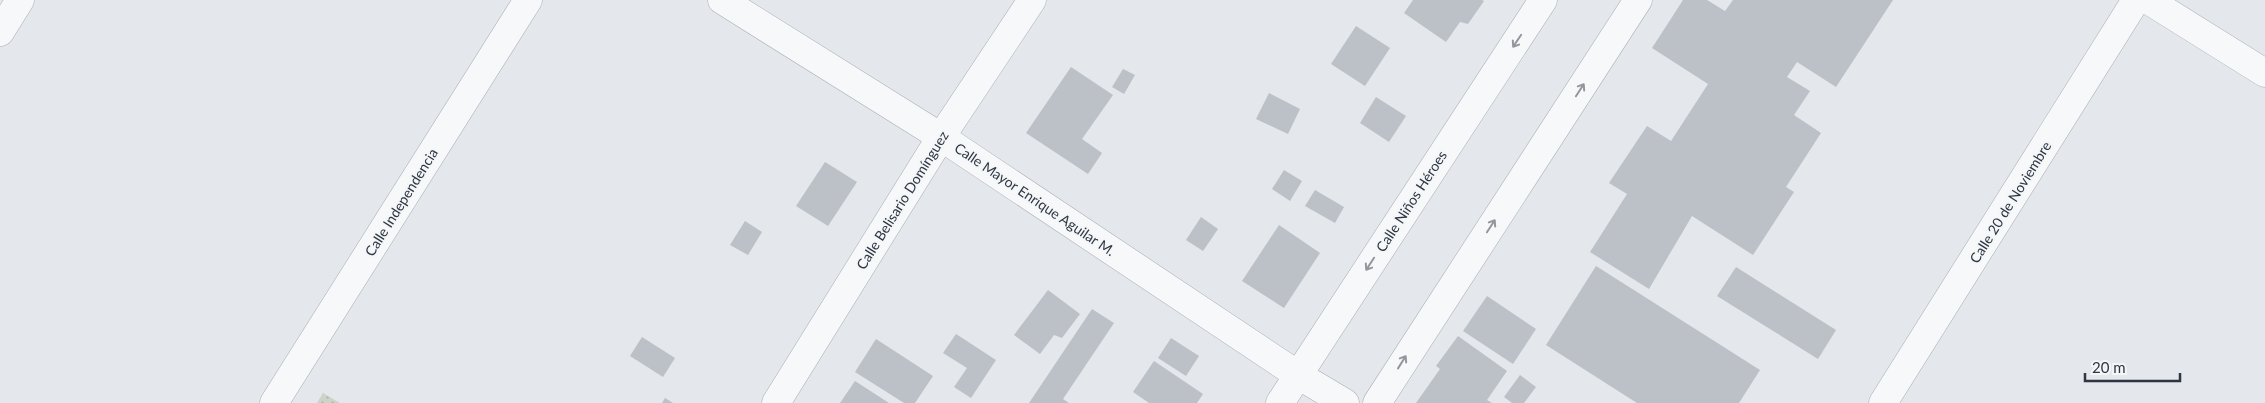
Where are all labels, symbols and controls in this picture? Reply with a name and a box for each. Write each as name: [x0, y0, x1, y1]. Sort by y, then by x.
one-way arrow: [1511, 33, 1521, 47]
one-way arrow: [1575, 83, 1585, 97]
street label: Calle Belisario Domínguez: [852, 128, 952, 272]
street label: Calle 20 de Noviembre: [1966, 138, 2054, 266]
street label: Calle Mayor Enrique Aguilar M.: [951, 139, 1119, 259]
street label: Calle Independencia: [361, 145, 441, 259]
street label: Calle Niños Héroes: [1372, 147, 1450, 255]
one-way arrow: [1486, 219, 1496, 233]
one-way arrow: [1365, 257, 1375, 271]
scale bar: [2085, 350, 2180, 382]
one-way arrow: [1397, 355, 1407, 369]
text: 20 m: [2092, 358, 2126, 376]

